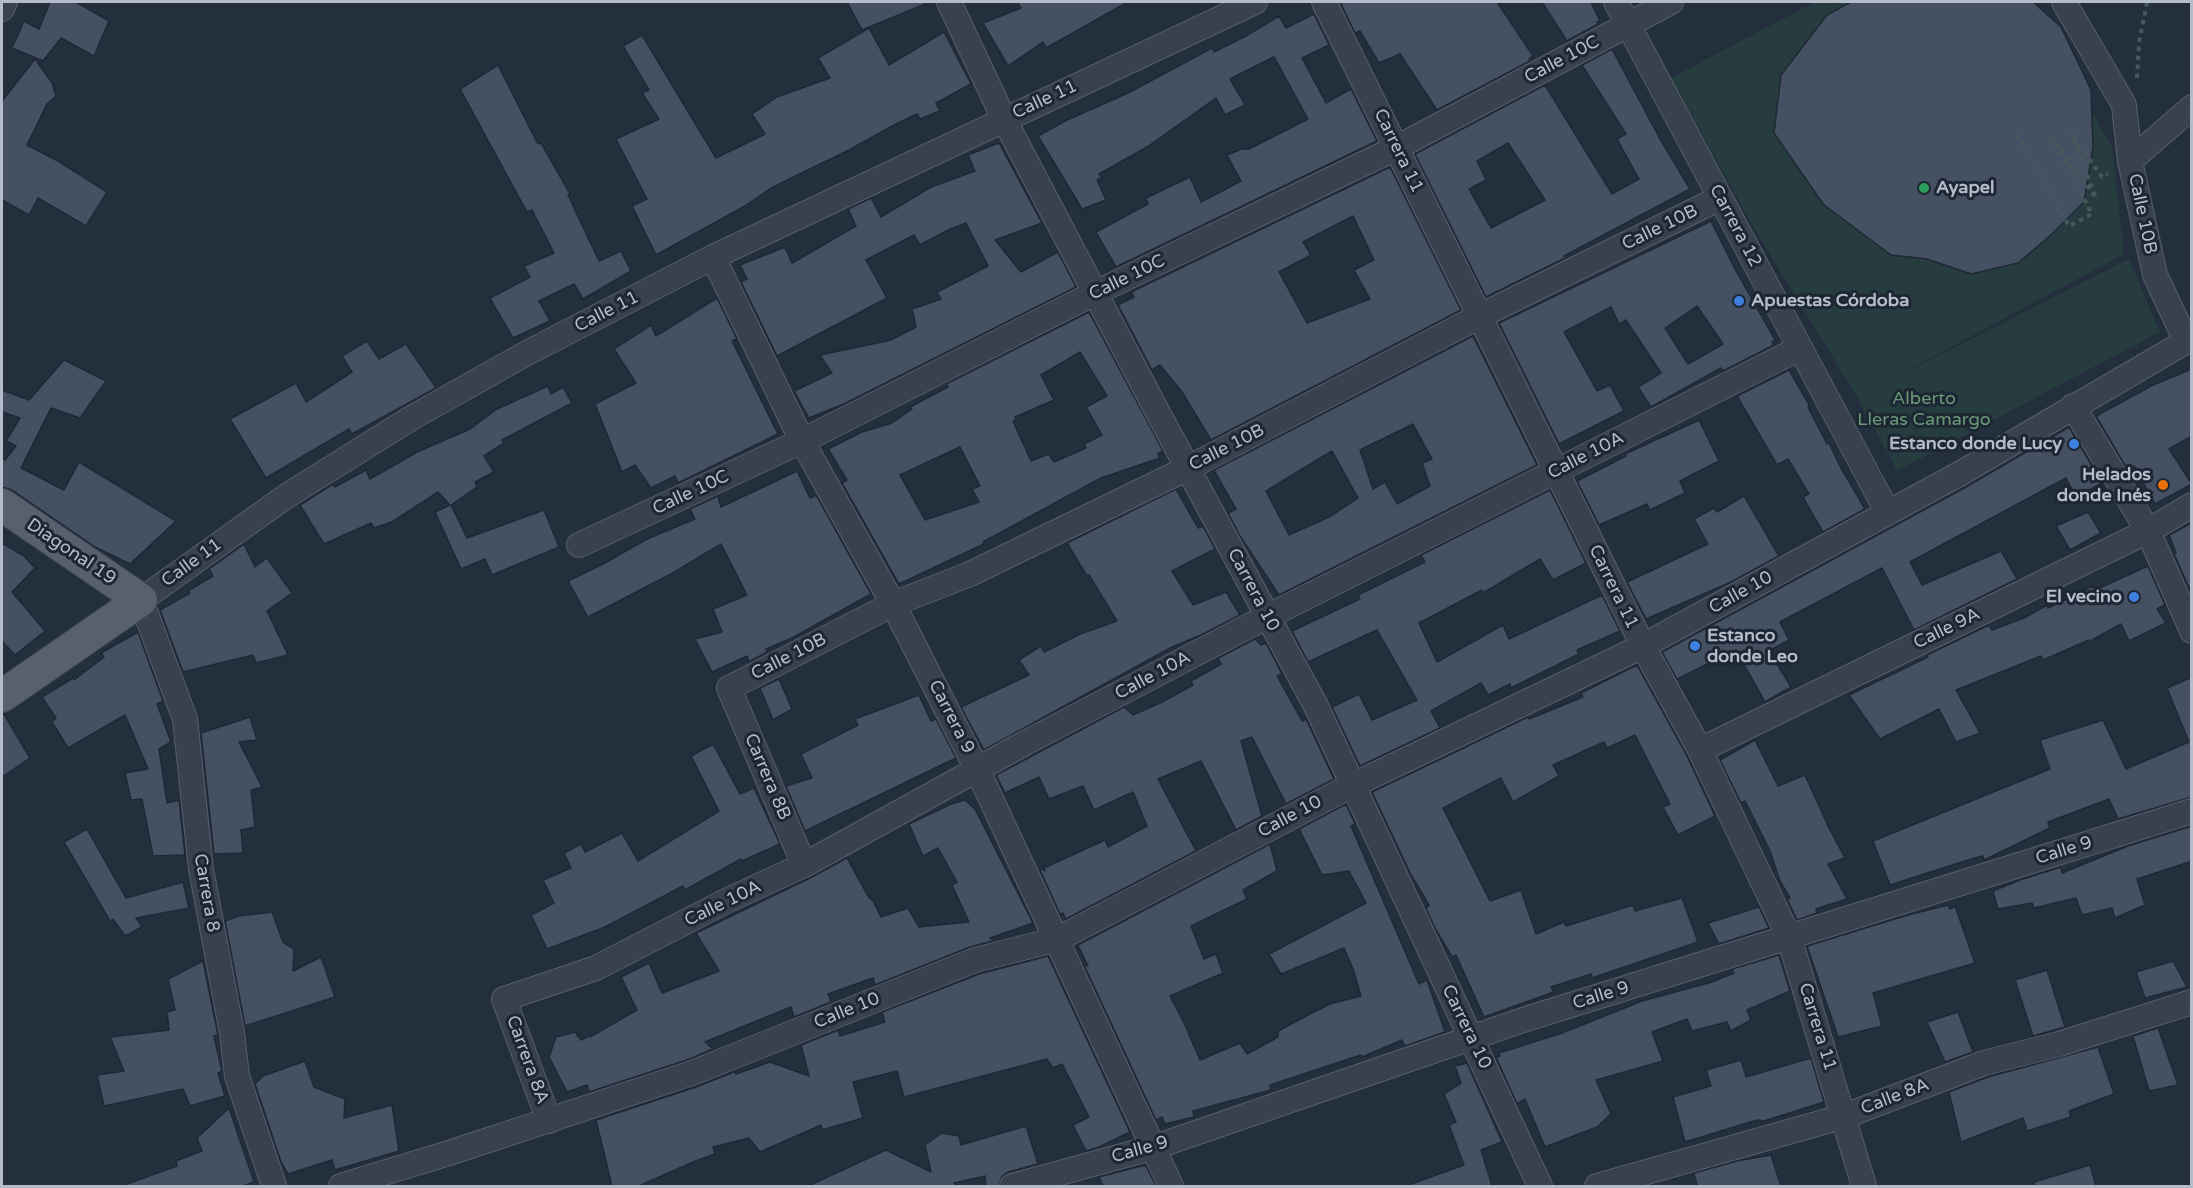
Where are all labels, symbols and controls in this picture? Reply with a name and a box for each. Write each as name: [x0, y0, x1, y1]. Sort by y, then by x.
street label: Calle 10C: [1521, 31, 1603, 89]
street label: Calle 11: [1009, 76, 1081, 124]
street label: Carrera 11: [1368, 106, 1428, 196]
street label: Calle 10B: [2123, 172, 2161, 256]
place label: Ayapel: [1936, 177, 1994, 199]
street label: Carrera 12: [1704, 181, 1766, 271]
marker: Ayapel: [1917, 181, 1931, 195]
street label: Calle 10B: [1619, 200, 1701, 256]
street label: Calle 10C: [1086, 250, 1168, 306]
street label: Calle 11: [571, 287, 643, 337]
place label: Apuestas Córdoba: [1751, 290, 1909, 312]
marker: Apuestas Córdoba: [1732, 294, 1746, 308]
park label: Alberto Lleras Camargo: [1857, 388, 1991, 430]
street label: Calle 10B: [1186, 420, 1268, 476]
street label: Calle 10A: [1544, 428, 1628, 484]
place label: Estanco donde Lucy: [1889, 433, 2062, 455]
marker: Estanco donde Lucy: [2067, 437, 2081, 451]
place label: Helados donde Inés: [2057, 464, 2151, 506]
street label: Calle 10C: [649, 466, 733, 520]
marker: Helados donde Inés: [2156, 478, 2170, 492]
street label: Diagonal 19: [22, 514, 120, 590]
street label: Calle 11: [158, 534, 226, 592]
street label: Carrera 11: [1583, 542, 1643, 632]
street label: Carrera 10: [1222, 545, 1284, 635]
street label: Calle 10: [1706, 567, 1776, 619]
place label: El vecino: [2046, 586, 2122, 608]
marker: El vecino: [2127, 590, 2141, 604]
street label: Calle 9A: [1910, 604, 1984, 654]
place label: Estanco donde Leo: [1707, 625, 1798, 668]
street label: Calle 10B: [748, 629, 830, 685]
marker: Estanco donde Leo: [1688, 639, 1702, 653]
street label: Calle 10A: [1112, 647, 1194, 705]
street label: Carrera 9: [923, 677, 979, 757]
street label: Carrera 8B: [739, 731, 795, 823]
street label: Calle 10: [1254, 791, 1326, 843]
street label: Calle 9: [2033, 832, 2095, 870]
street label: Carrera 8: [188, 852, 224, 934]
street label: Calle 10A: [681, 876, 765, 932]
street label: Calle 9: [1570, 977, 1632, 1015]
street label: Carrera 11: [1793, 981, 1841, 1073]
street label: Carrera 10: [1436, 982, 1496, 1072]
street label: Calle 10: [811, 988, 883, 1034]
street label: Carrera 8A: [501, 1013, 553, 1107]
street label: Calle 8A: [1858, 1074, 1932, 1120]
street label: Calle 9: [1109, 1132, 1171, 1168]

